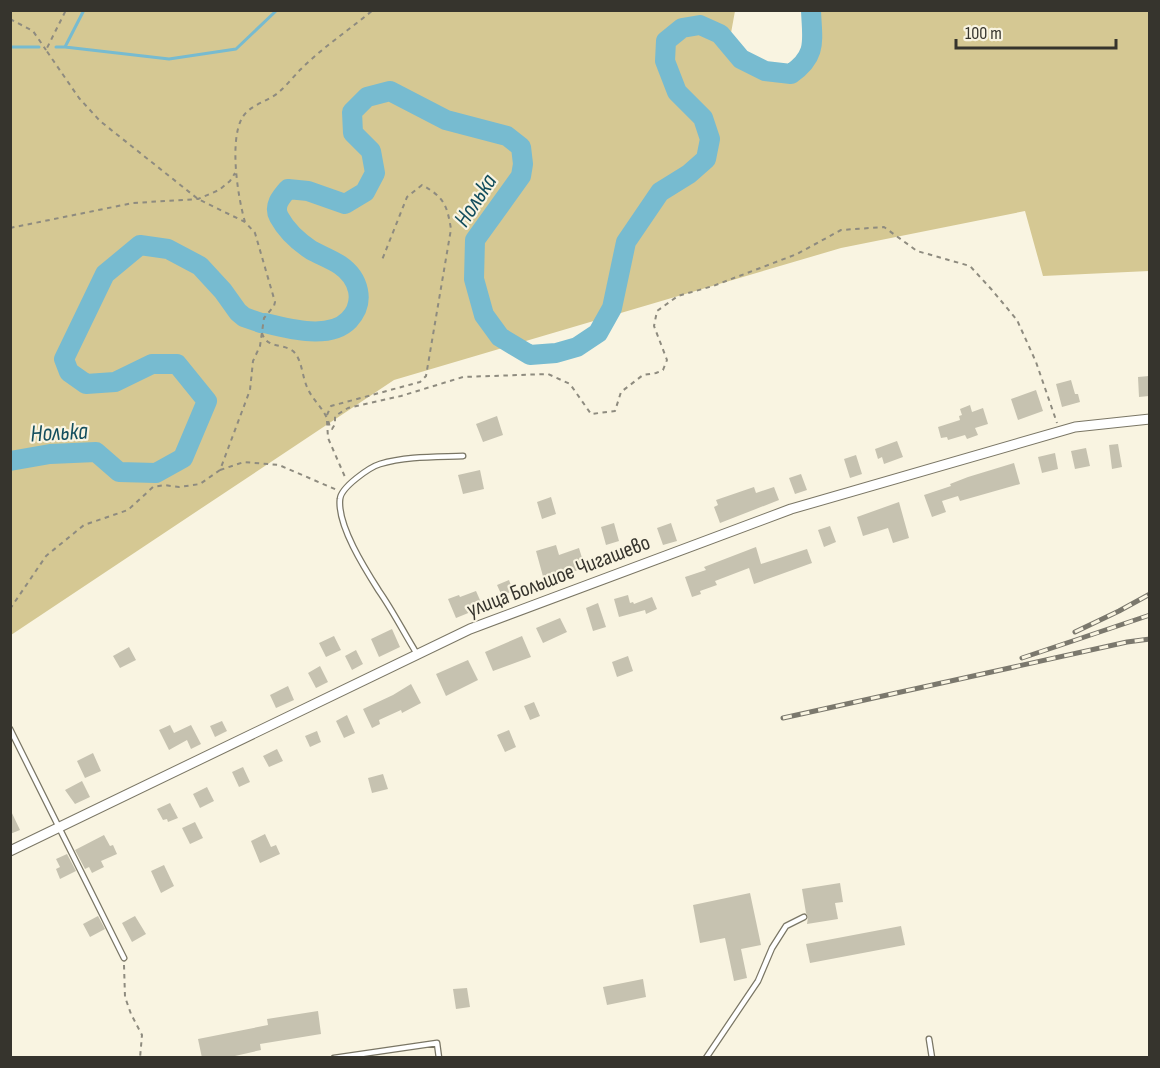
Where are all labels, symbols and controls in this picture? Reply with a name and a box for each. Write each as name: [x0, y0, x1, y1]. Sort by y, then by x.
scale bar: [956, 12, 1116, 50]
text: 100 m: [965, 23, 1002, 44]
water label: Нолька: [448, 168, 503, 232]
water label: Нолька: [30, 417, 89, 448]
street label: улица Большое Чигашево: [463, 529, 654, 624]

